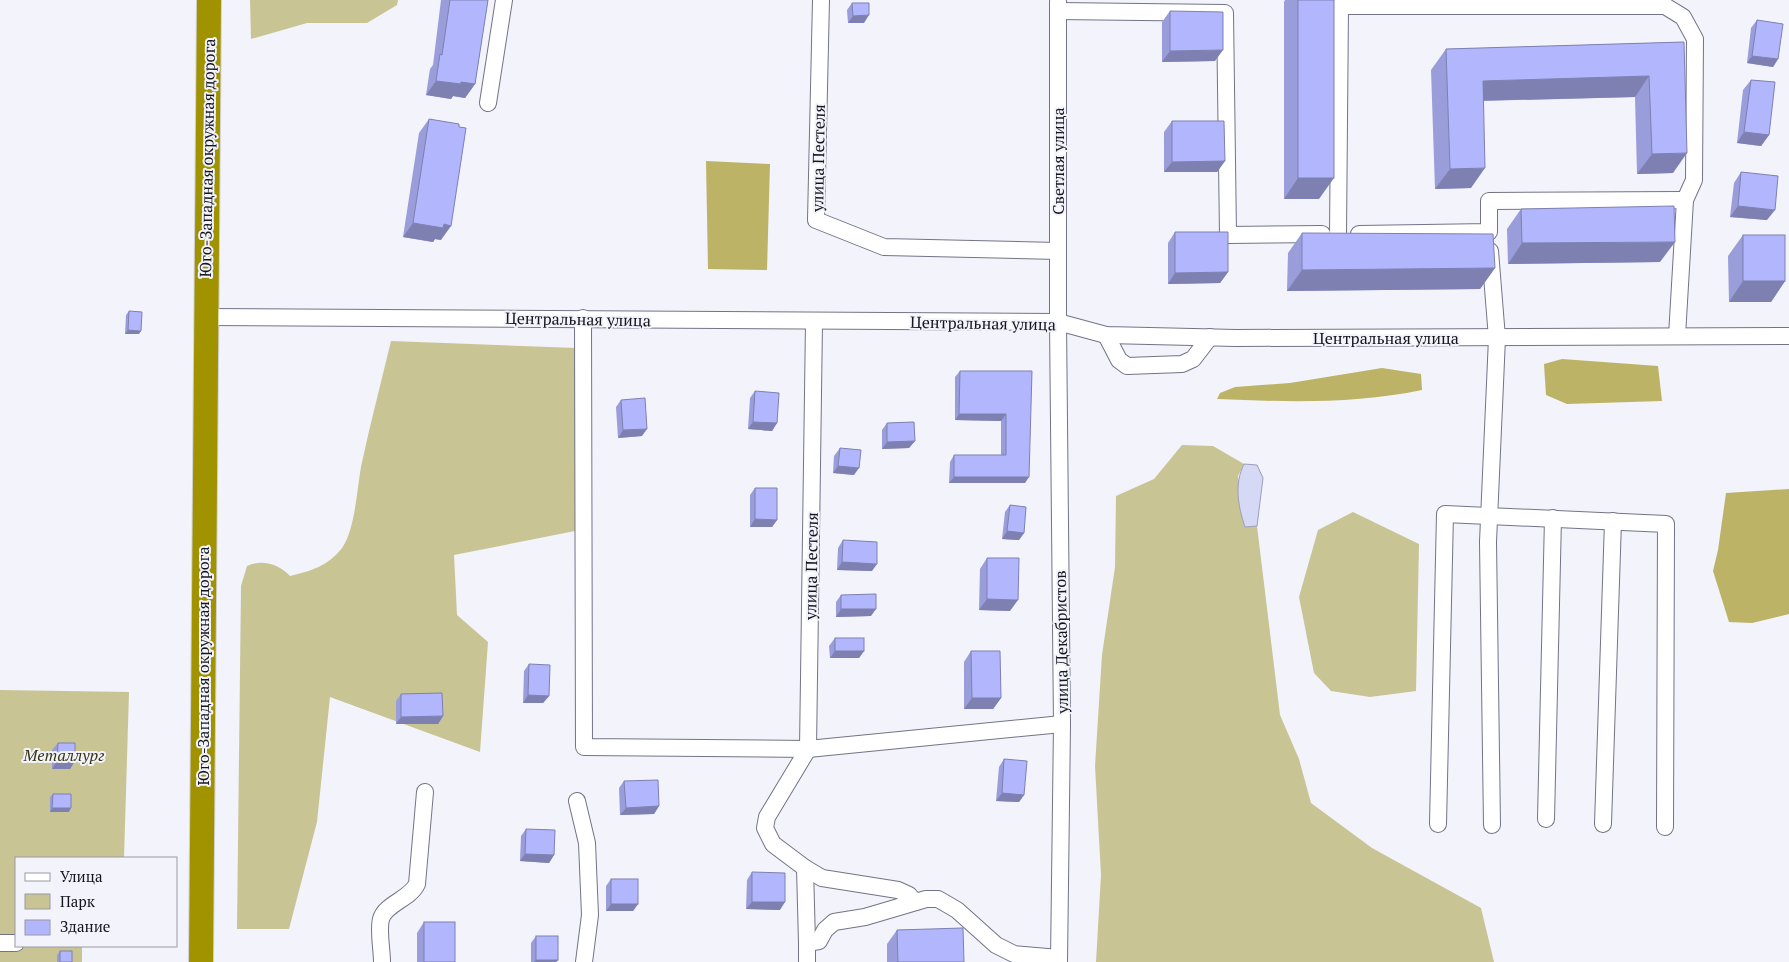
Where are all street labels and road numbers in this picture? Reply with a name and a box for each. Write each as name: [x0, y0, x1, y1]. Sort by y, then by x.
street label: Юго-Западная окружная дорога: [194, 38, 220, 278]
street label: улица Пестеля: [806, 104, 830, 213]
street label: Светлая улица: [1047, 107, 1069, 215]
street label: Центральная улица: [505, 307, 651, 331]
street label: Центральная улица: [910, 311, 1056, 335]
street label: Центральная улица: [1313, 327, 1459, 349]
street label: улица Пестеля: [799, 512, 823, 621]
street label: Юго-Западная окружная дорога: [192, 546, 214, 786]
street label: улица Декабристов: [1049, 570, 1073, 715]

